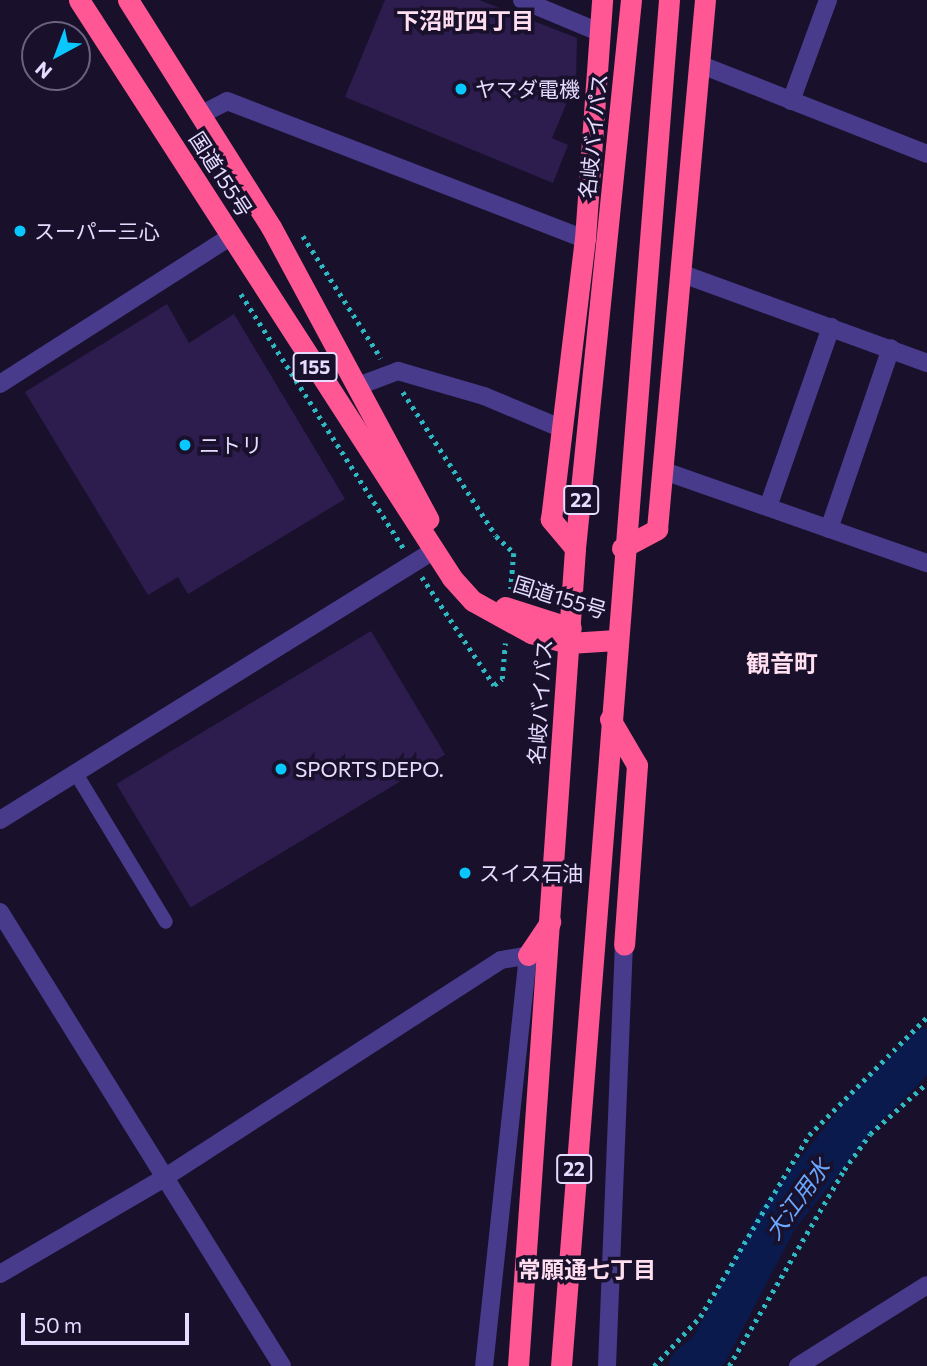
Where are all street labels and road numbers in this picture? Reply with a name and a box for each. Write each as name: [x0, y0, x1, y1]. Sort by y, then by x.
street label: 名岐バイパス: [574, 72, 612, 200]
street label: 国道155号: [184, 127, 258, 221]
road number: 155: [292, 352, 338, 382]
road number: 22: [562, 485, 600, 516]
street label: 国道155号: [510, 571, 610, 623]
street label: 名岐バイパス: [523, 638, 557, 766]
road number: 22: [555, 1154, 593, 1184]

